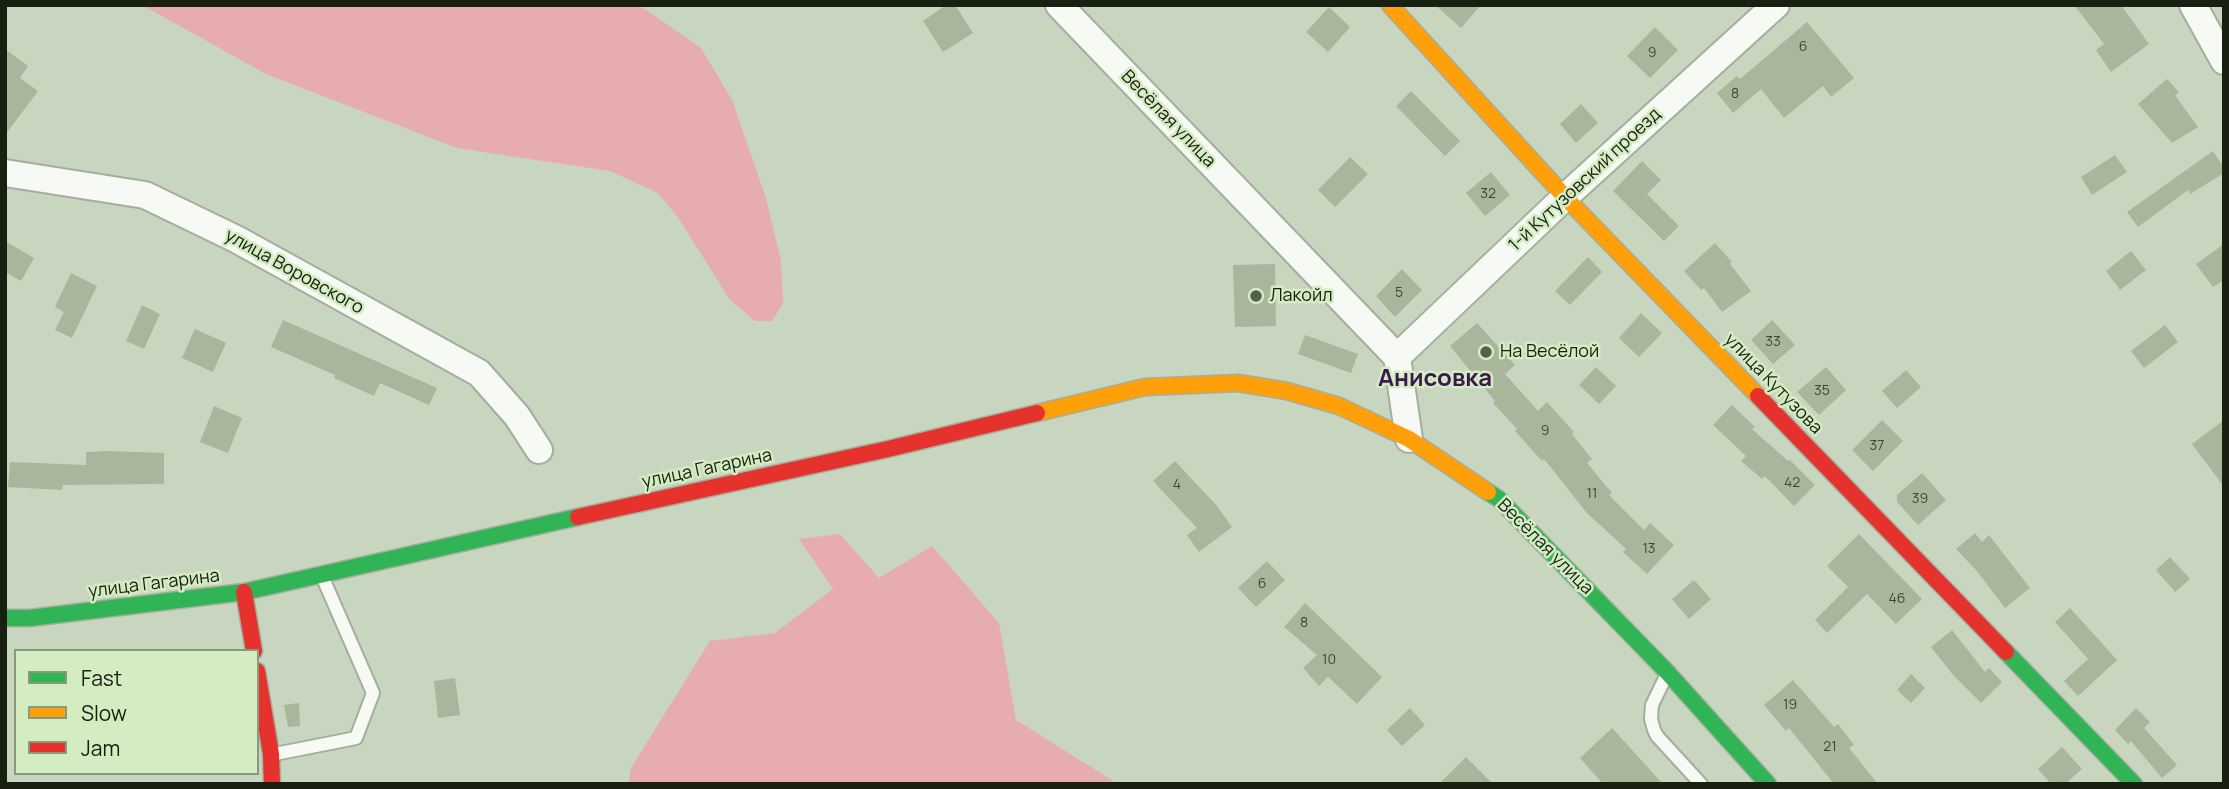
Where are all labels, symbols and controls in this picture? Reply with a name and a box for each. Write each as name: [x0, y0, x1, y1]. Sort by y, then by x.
house number: 6: [1799, 39, 1807, 55]
house number: 9: [1648, 45, 1656, 61]
street label: Весёлая улица: [1116, 66, 1220, 172]
house number: 8: [1731, 86, 1739, 102]
street label: 1-й Кутузовский проезд: [1504, 104, 1666, 256]
house number: 32: [1480, 186, 1496, 202]
street label: улица Воровского: [221, 225, 367, 319]
place label: Лакойл: [1270, 285, 1333, 307]
house number: 5: [1395, 285, 1403, 301]
marker: Лакойл: [1248, 288, 1264, 304]
street label: улица Кутузова: [1719, 329, 1827, 439]
house number: 33: [1765, 334, 1781, 350]
place label: На Весёлой: [1500, 341, 1599, 363]
marker: На Весёлой: [1478, 344, 1494, 360]
district label: Анисовка: [1378, 365, 1492, 393]
house number: 35: [1814, 383, 1830, 399]
house number: 9: [1541, 423, 1549, 439]
house number: 37: [1870, 438, 1884, 454]
street label: улица Гагарина: [640, 445, 774, 493]
house number: 42: [1784, 475, 1800, 491]
house number: 4: [1173, 477, 1181, 493]
house number: 11: [1587, 486, 1597, 502]
house number: 39: [1912, 491, 1928, 507]
street label: Весёлая улица: [1493, 495, 1597, 599]
house number: 13: [1642, 541, 1656, 557]
street label: улица Гагарина: [87, 565, 221, 603]
house number: 6: [1258, 576, 1266, 592]
house number: 46: [1889, 591, 1905, 607]
house number: 8: [1300, 615, 1308, 631]
legend: [14, 649, 259, 775]
house number: 10: [1322, 652, 1336, 668]
text: Fast: [81, 664, 122, 692]
house number: 19: [1783, 697, 1797, 713]
text: Slow: [81, 699, 127, 727]
text: Jam: [81, 734, 120, 762]
house number: 21: [1823, 739, 1837, 755]

